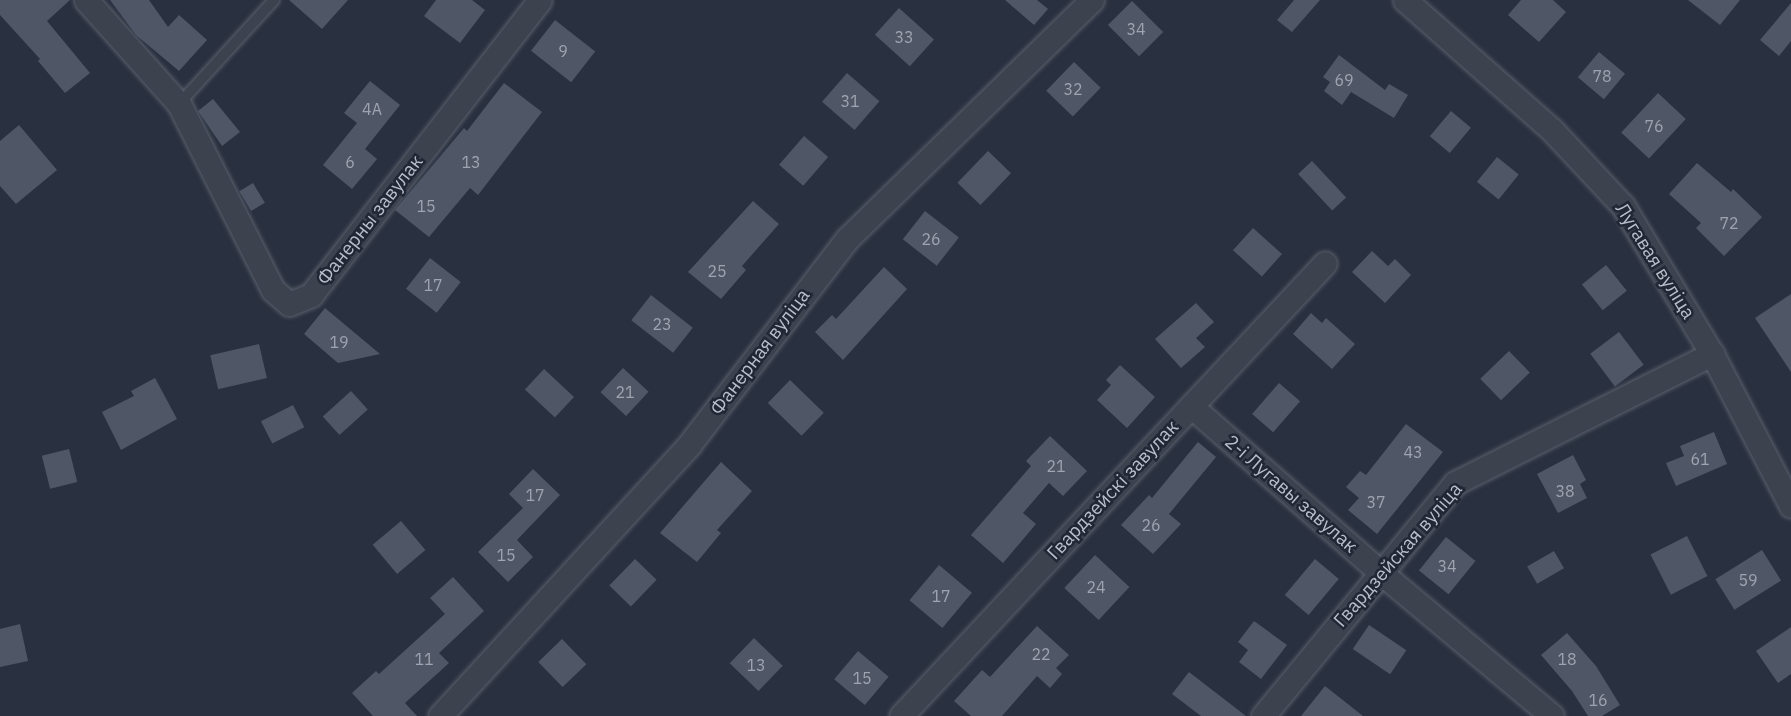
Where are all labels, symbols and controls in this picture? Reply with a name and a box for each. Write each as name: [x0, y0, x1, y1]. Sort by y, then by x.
house number: 34: [1126, 19, 1146, 39]
house number: 33: [894, 27, 914, 47]
house number: 9: [558, 41, 568, 61]
house number: 78: [1592, 66, 1612, 86]
house number: 69: [1334, 70, 1354, 90]
house number: 32: [1063, 79, 1083, 99]
house number: 31: [840, 91, 860, 111]
house number: 4А: [362, 99, 382, 119]
house number: 76: [1644, 116, 1664, 136]
street label: Фанерны завулак: [312, 150, 428, 290]
house number: 6: [345, 152, 355, 172]
house number: 13: [461, 152, 481, 172]
house number: 15: [416, 196, 436, 216]
street label: Лугавая вуліца: [1610, 199, 1700, 323]
house number: 72: [1719, 213, 1739, 233]
house number: 26: [921, 229, 941, 249]
house number: 25: [707, 261, 727, 281]
house number: 17: [423, 275, 443, 295]
street label: Фанерная вуліца: [705, 285, 815, 419]
house number: 23: [652, 314, 672, 334]
house number: 19: [329, 332, 349, 352]
house number: 21: [615, 382, 635, 402]
street label: Гвардзейскі завулак: [1043, 416, 1183, 564]
street label: 2-і Лугавы завулак: [1220, 430, 1362, 558]
house number: 43: [1403, 442, 1423, 462]
house number: 61: [1690, 449, 1710, 469]
house number: 21: [1046, 456, 1066, 476]
street label: Гвардзейская вуліца: [1329, 478, 1467, 632]
house number: 38: [1555, 481, 1575, 501]
house number: 17: [525, 485, 545, 505]
house number: 37: [1366, 492, 1386, 512]
house number: 26: [1141, 515, 1161, 535]
house number: 15: [496, 545, 516, 565]
house number: 34: [1437, 556, 1457, 576]
house number: 59: [1738, 570, 1758, 590]
house number: 24: [1086, 577, 1106, 597]
house number: 17: [931, 586, 951, 606]
house number: 22: [1031, 644, 1051, 664]
house number: 11: [414, 649, 434, 669]
house number: 18: [1557, 649, 1577, 669]
house number: 13: [746, 655, 766, 675]
house number: 15: [852, 668, 872, 688]
house number: 16: [1588, 690, 1608, 710]

